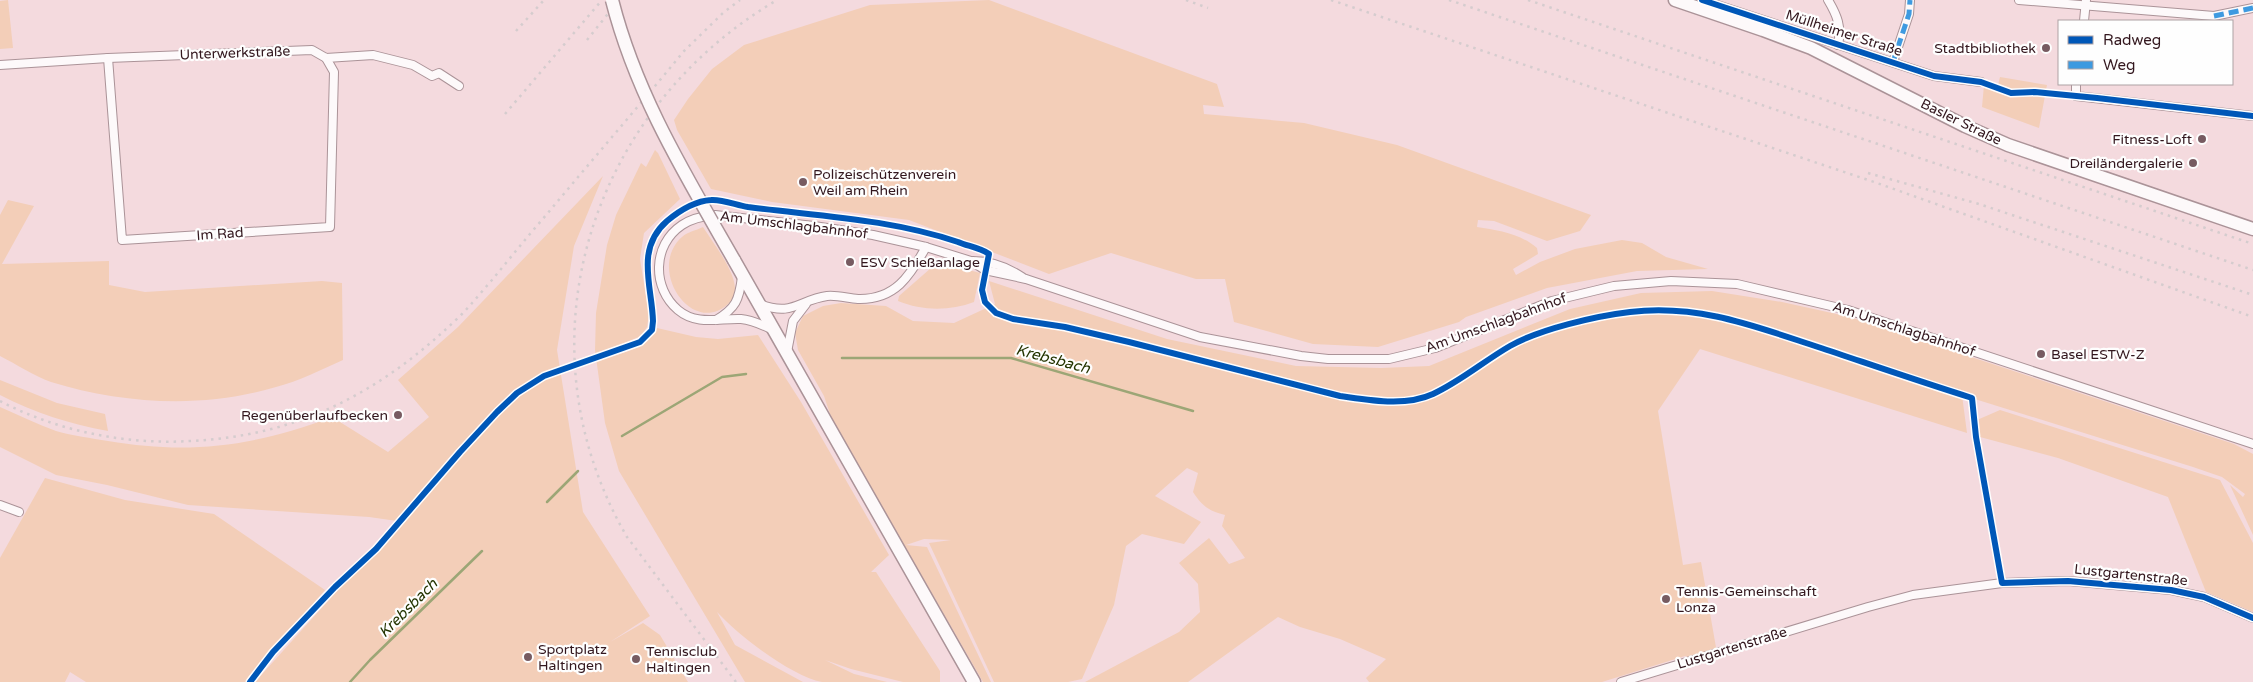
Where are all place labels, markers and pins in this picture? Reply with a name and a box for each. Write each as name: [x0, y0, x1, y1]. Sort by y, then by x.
place label: Stadtbibliothek: [1934, 40, 2036, 57]
marker: Stadtbibliothek: [2040, 42, 2052, 54]
place label: Fitness-Loft: [2112, 131, 2193, 148]
marker: Fitness-Loft: [2196, 133, 2208, 145]
place label: Dreiländergalerie: [2069, 155, 2183, 172]
marker: Dreiländergalerie: [2187, 157, 2199, 169]
place label: Polizeischützenverein Weil am Rhein: [813, 166, 956, 199]
marker: Polizeischützenverein Weil am Rhein: [797, 176, 809, 188]
place label: ESV Schießanlage: [860, 254, 980, 271]
marker: ESV Schießanlage: [844, 256, 856, 268]
place label: Basel ESTW-Z: [2051, 346, 2145, 363]
marker: Basel ESTW-Z: [2035, 348, 2047, 360]
place label: Regenüberlaufbecken: [241, 407, 388, 424]
marker: Regenüberlaufbecken: [392, 409, 404, 421]
place label: Tennis-Gemeinschaft Lonza: [1676, 583, 1817, 616]
marker: Tennis-Gemeinschaft Lonza: [1660, 593, 1672, 605]
place label: Sportplatz Haltingen: [538, 641, 607, 674]
place label: Tennisclub Haltingen: [646, 643, 717, 676]
marker: Sportplatz Haltingen: [522, 651, 534, 663]
marker: Tennisclub Haltingen: [630, 653, 642, 665]

